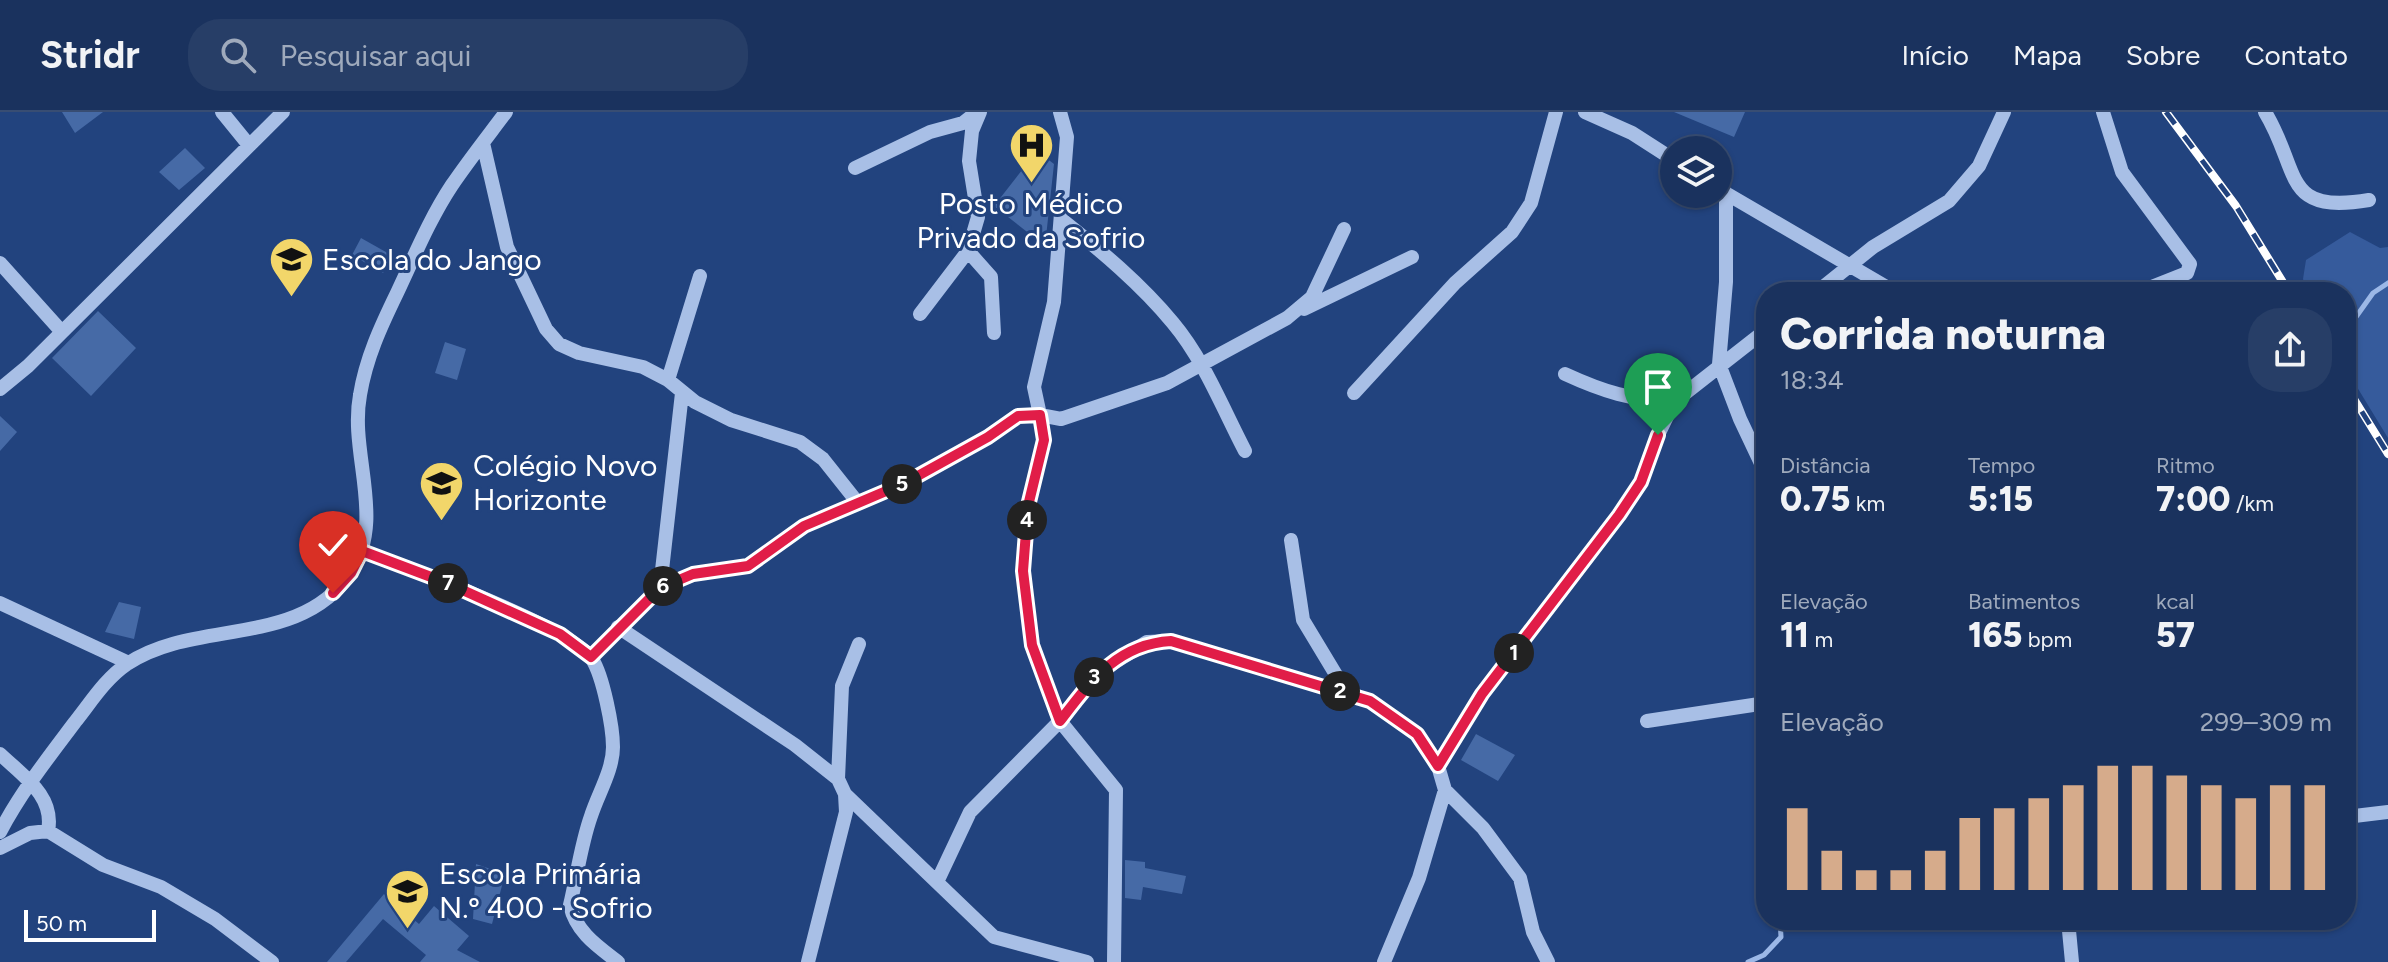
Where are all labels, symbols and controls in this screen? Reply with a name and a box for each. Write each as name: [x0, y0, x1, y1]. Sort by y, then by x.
search box: [188, 19, 748, 91]
text: Stridr: [40, 32, 140, 78]
icon: search: [216, 33, 260, 77]
text: Pesquisar aqui: [280, 37, 471, 74]
text: Início: [1901, 38, 1969, 72]
text: Mapa: [2013, 38, 2082, 72]
text: Sobre: [2126, 38, 2200, 72]
text: Contato: [2244, 38, 2348, 72]
hospital icon: Posto Médico Privado da Sofrio: [1007, 122, 1055, 185]
map controls: [1660, 136, 1732, 208]
button: layers: [1660, 136, 1732, 208]
place label: Posto Médico Privado da Sofrio: [917, 185, 1145, 256]
school or university icon: Escola do Jango: [267, 236, 315, 299]
place label: Escola do Jango: [322, 241, 542, 278]
text: Corrida noturna: [1780, 307, 2106, 360]
button: share: [2248, 308, 2332, 392]
pin: [1624, 353, 1692, 435]
text: 18:34: [1780, 364, 1844, 396]
icon: arrive: [1636, 365, 1680, 409]
place label: Colégio Novo Horizonte: [473, 447, 657, 518]
text: Distância: [1780, 452, 1870, 479]
text: Tempo: [1968, 452, 2035, 479]
text: Ritmo: [2156, 452, 2215, 479]
school or university icon: Colégio Novo Horizonte: [418, 459, 466, 522]
pin: 5: [882, 464, 922, 504]
text: 5: [896, 470, 908, 497]
text: 0.75: [1780, 479, 1850, 520]
text: 5:15: [1968, 479, 2033, 520]
text: 7:00: [2156, 479, 2231, 520]
text: km: [1850, 490, 1885, 517]
text: /km: [2231, 490, 2274, 517]
pin: 4: [1007, 500, 1047, 540]
text: 4: [1020, 506, 1034, 533]
pin: [299, 511, 367, 593]
icon: check: [311, 523, 355, 567]
pin: 7: [428, 563, 468, 603]
pin: 6: [643, 566, 683, 606]
text: 7: [442, 569, 454, 596]
text: 6: [657, 572, 669, 599]
text: Elevação: [1780, 588, 1868, 615]
text: Batimentos: [1968, 588, 2080, 615]
text: kcal: [2156, 588, 2194, 615]
text: 11: [1780, 615, 1809, 656]
text: 165: [1968, 615, 2022, 656]
text: 57: [2156, 615, 2195, 656]
text: m: [1809, 626, 1833, 653]
text: bpm: [2022, 626, 2072, 653]
pin: 1: [1494, 633, 1534, 673]
text: 1: [1509, 639, 1519, 666]
pin: 3: [1074, 657, 1114, 697]
text: 3: [1088, 663, 1100, 690]
pin: 2: [1320, 671, 1360, 711]
text: 2: [1334, 677, 1346, 704]
text: Elevação: [1780, 706, 1884, 738]
text: 299–309 m: [2200, 706, 2332, 738]
place label: Escola Primária N.º 400 - Sofrio: [439, 855, 653, 926]
school or university icon: Escola Primária N.º 400 - Sofrio: [384, 867, 432, 930]
scale bar: [24, 906, 156, 942]
text: 50 m: [36, 910, 87, 937]

